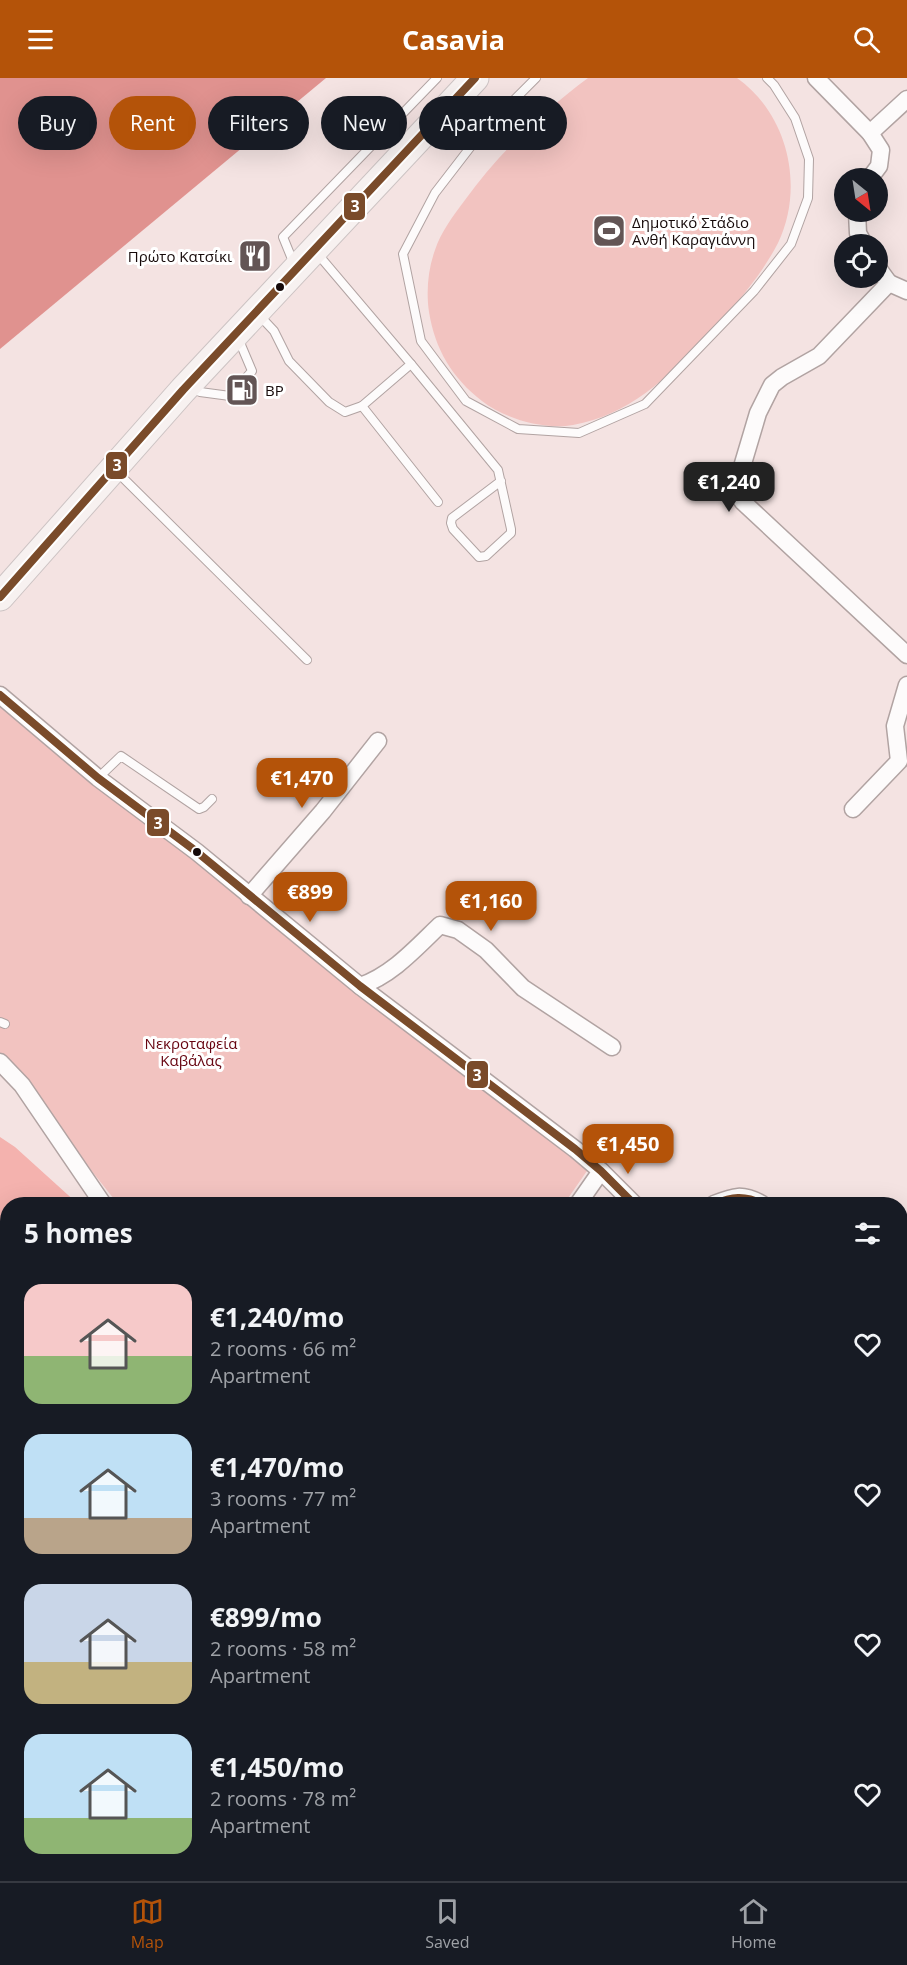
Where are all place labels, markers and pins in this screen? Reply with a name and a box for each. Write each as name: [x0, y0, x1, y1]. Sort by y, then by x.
place label: Δημοτικό Στάδιο Ανθή Καραγιάννη: [632, 212, 755, 249]
sports icon: Δημοτικό Στάδιο Ανθή Καραγιάννη: [591, 213, 627, 249]
restaurant icon: Πρώτο Κατσίκι: [237, 238, 273, 274]
place label: Πρώτο Κατσίκι: [128, 246, 232, 266]
unlabelled marker: [274, 281, 286, 293]
fuel station icon: BP: [224, 372, 260, 408]
place label: BP: [265, 380, 284, 400]
pin: €1,240: [680, 462, 778, 513]
pin: €1,470: [253, 758, 351, 809]
unlabelled marker: [191, 846, 203, 858]
pin: €899: [274, 872, 346, 923]
pin: €1,160: [442, 881, 540, 932]
pin: €1,450: [579, 1124, 677, 1175]

